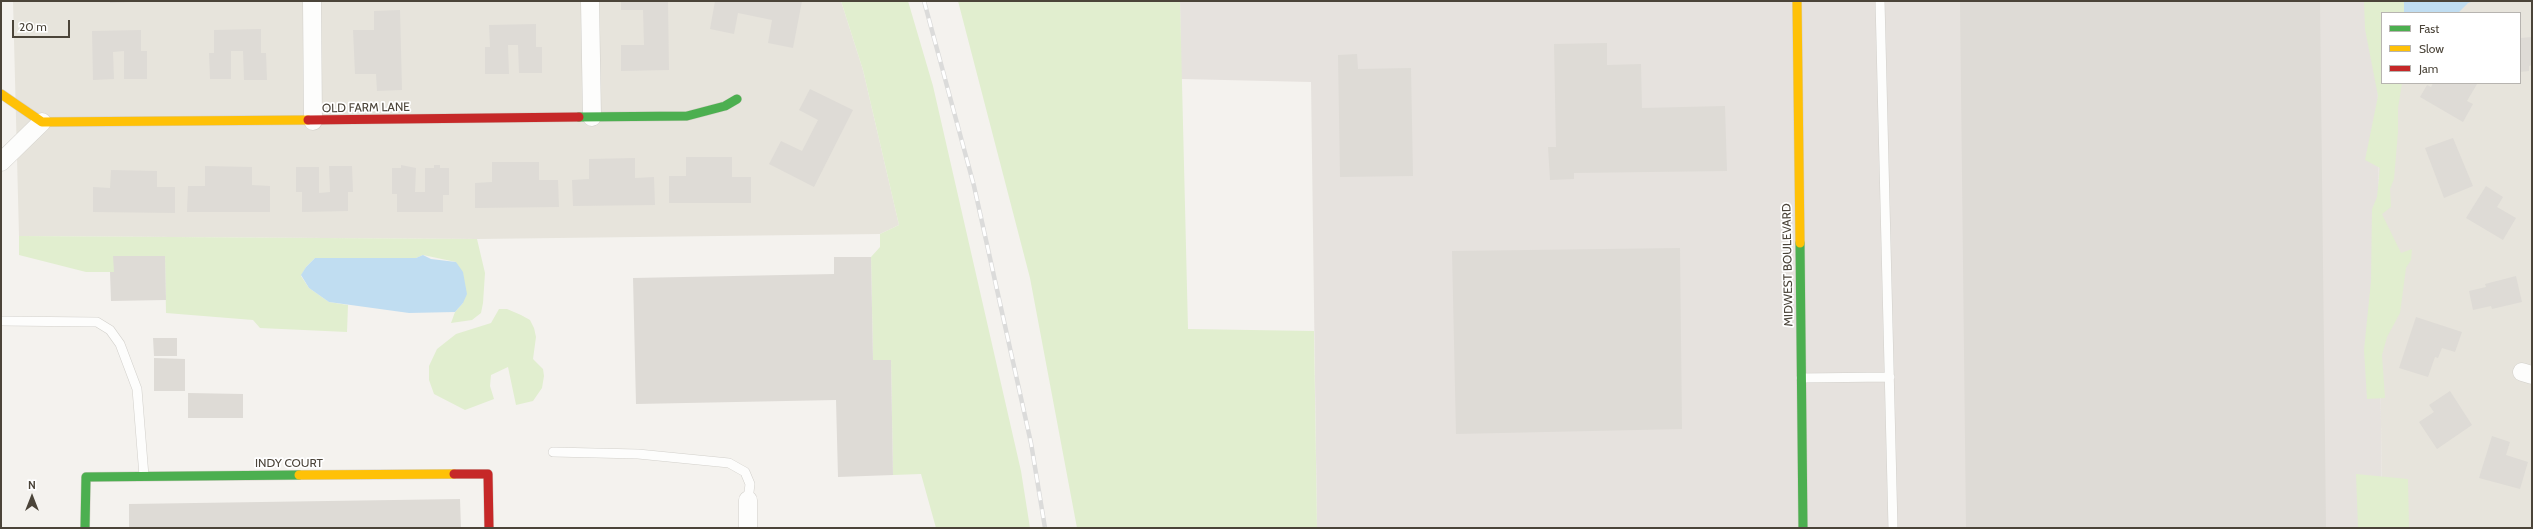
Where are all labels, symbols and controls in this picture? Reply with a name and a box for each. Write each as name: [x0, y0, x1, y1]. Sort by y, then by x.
scale bar: [14, 12, 72, 38]
legend: [2381, 12, 2521, 84]
text: 20 m: [19, 19, 47, 34]
text: Fast: [2419, 21, 2439, 36]
text: Slow: [2419, 41, 2444, 56]
text: Jam: [2419, 61, 2438, 76]
street label: OLD FARM LANE: [322, 100, 410, 116]
street label: MIDWEST BOULEVARD: [1780, 203, 1796, 327]
street label: INDY COURT: [255, 456, 323, 470]
north arrow: [12, 477, 52, 517]
text: N: [28, 478, 36, 492]

